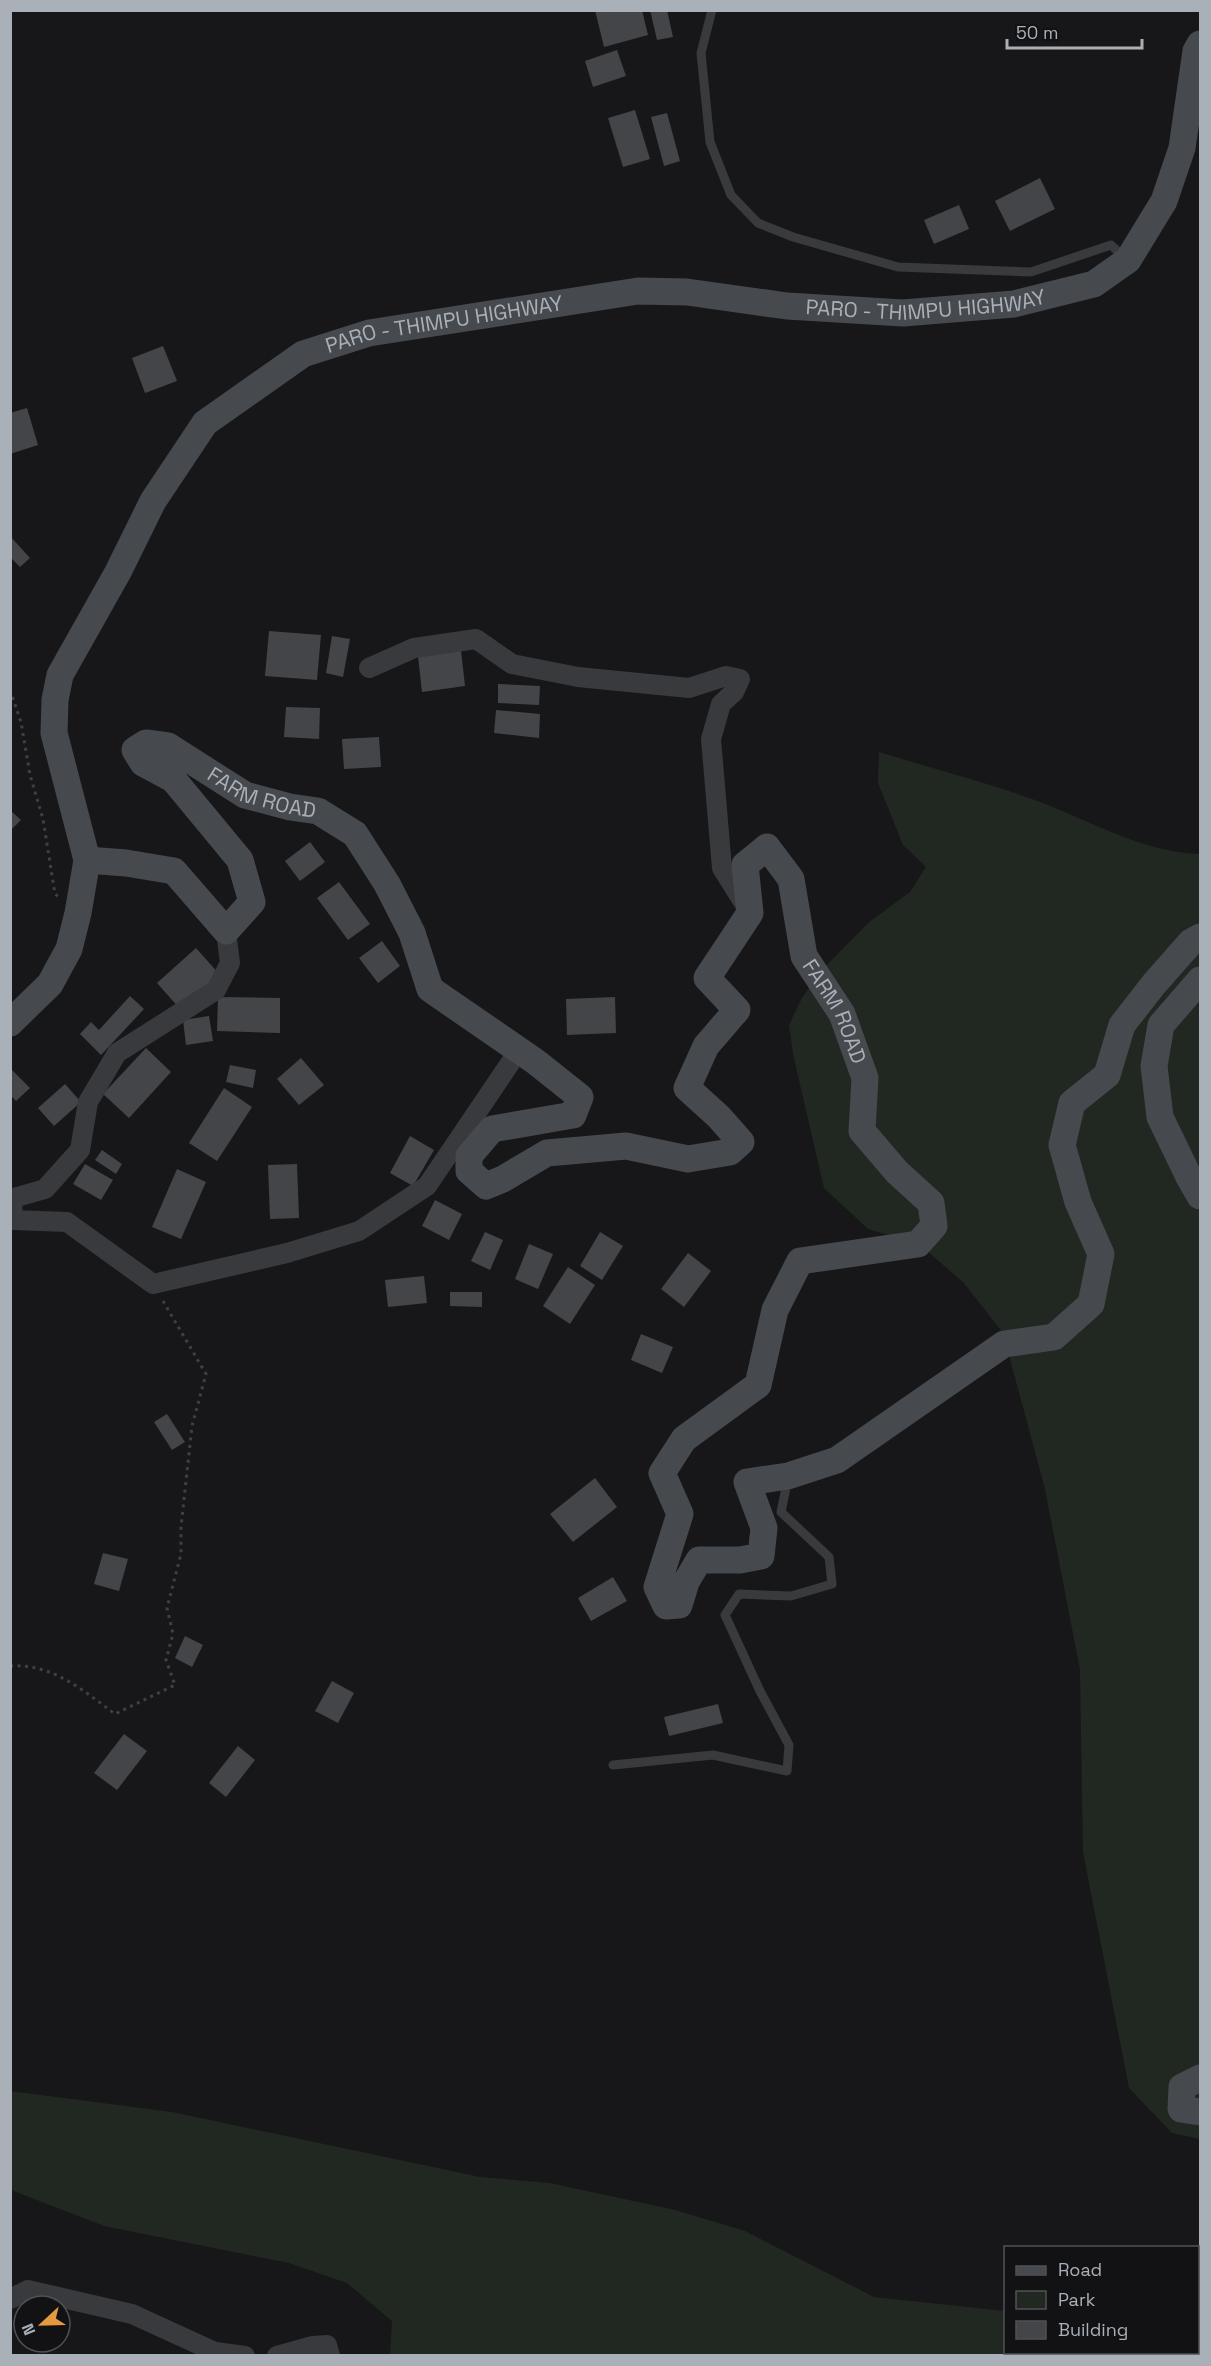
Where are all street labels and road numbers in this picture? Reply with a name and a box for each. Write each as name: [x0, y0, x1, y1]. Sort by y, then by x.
street label: PARO - THIMPU HIGHWAY: [805, 283, 1049, 326]
street label: PARO - THIMPU HIGHWAY: [322, 289, 565, 359]
street label: FARM ROAD: [203, 761, 318, 824]
street label: FARM ROAD: [797, 954, 873, 1067]

